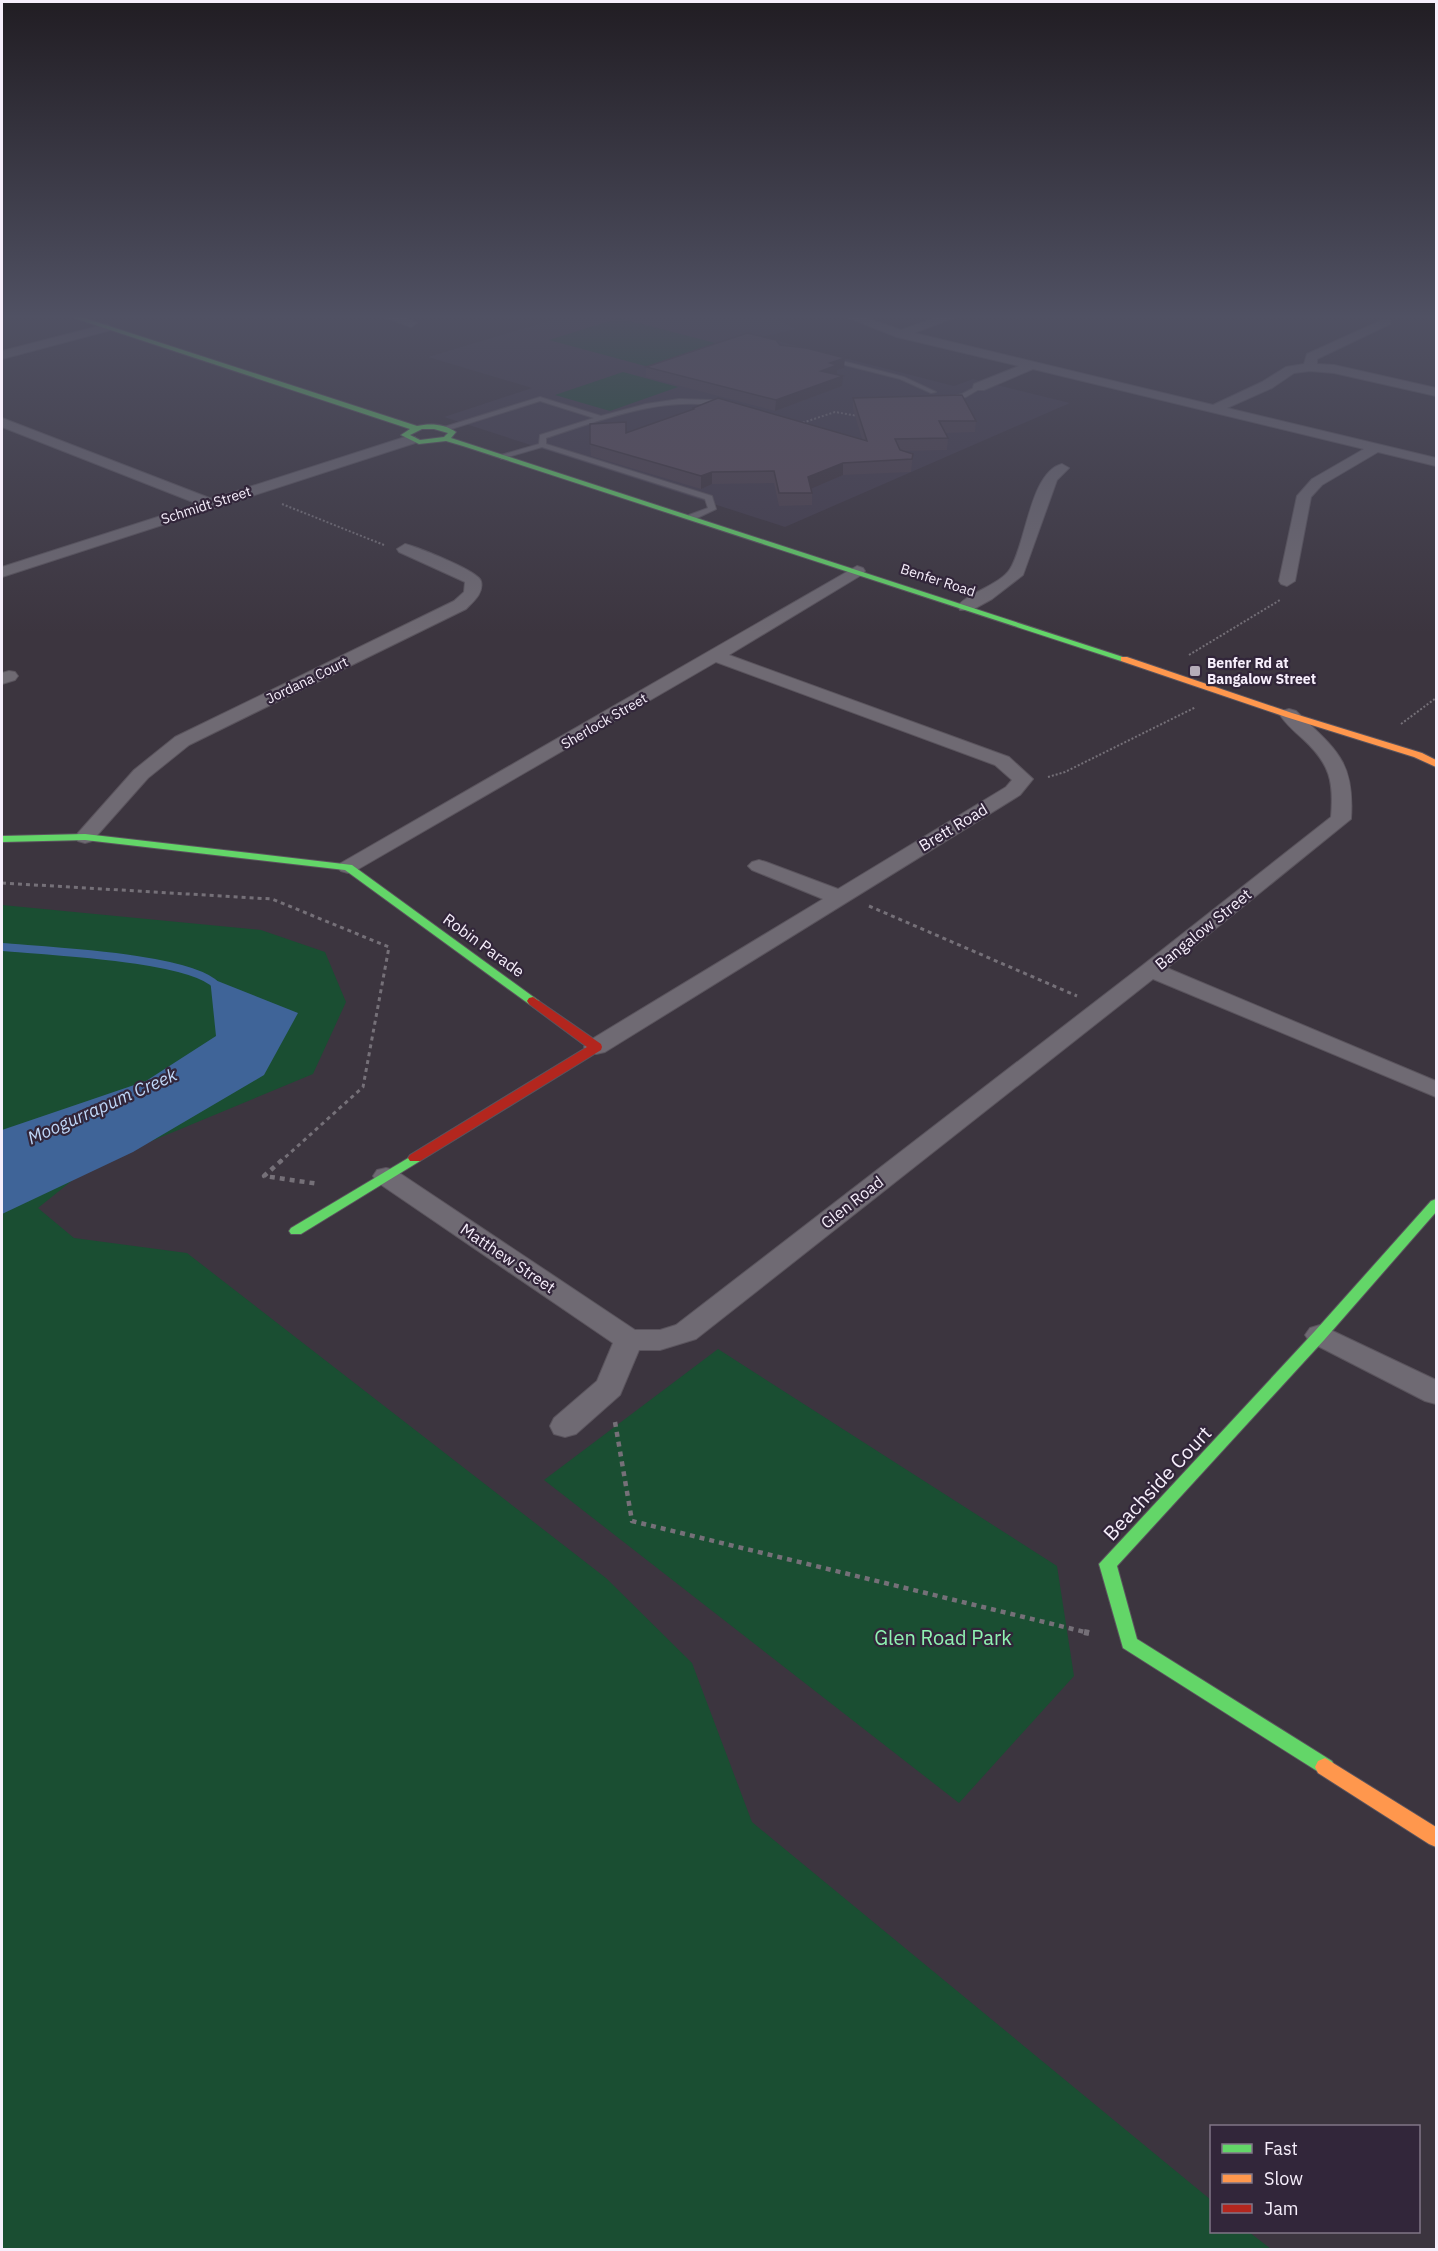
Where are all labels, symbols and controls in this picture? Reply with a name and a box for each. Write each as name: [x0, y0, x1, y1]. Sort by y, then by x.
street label: Schmidt Street: [159, 482, 253, 528]
street label: Benfer Road: [898, 559, 978, 601]
street label: Jordana Court: [263, 652, 351, 708]
place label: Benfer Rd at Bangalow Street: [1207, 654, 1316, 688]
marker: Benfer Rd at Bangalow Street: [1188, 664, 1202, 678]
street label: Sherlock Street: [558, 689, 650, 753]
street label: Brett Road: [915, 799, 991, 855]
street label: Bangalow Street: [1151, 884, 1255, 974]
street label: Robin Parade: [439, 909, 529, 981]
water label: Moogurrapum Creek: [24, 1062, 181, 1149]
street label: Glen Road: [817, 1171, 887, 1233]
street label: Matthew Street: [457, 1219, 559, 1297]
street label: Beachside Court: [1097, 1420, 1217, 1546]
park label: Glen Road Park: [874, 1624, 1012, 1651]
legend: [1210, 2125, 1420, 2233]
text: Fast: [1264, 2137, 1298, 2160]
text: Slow: [1264, 2167, 1303, 2190]
text: Jam: [1264, 2197, 1299, 2220]

